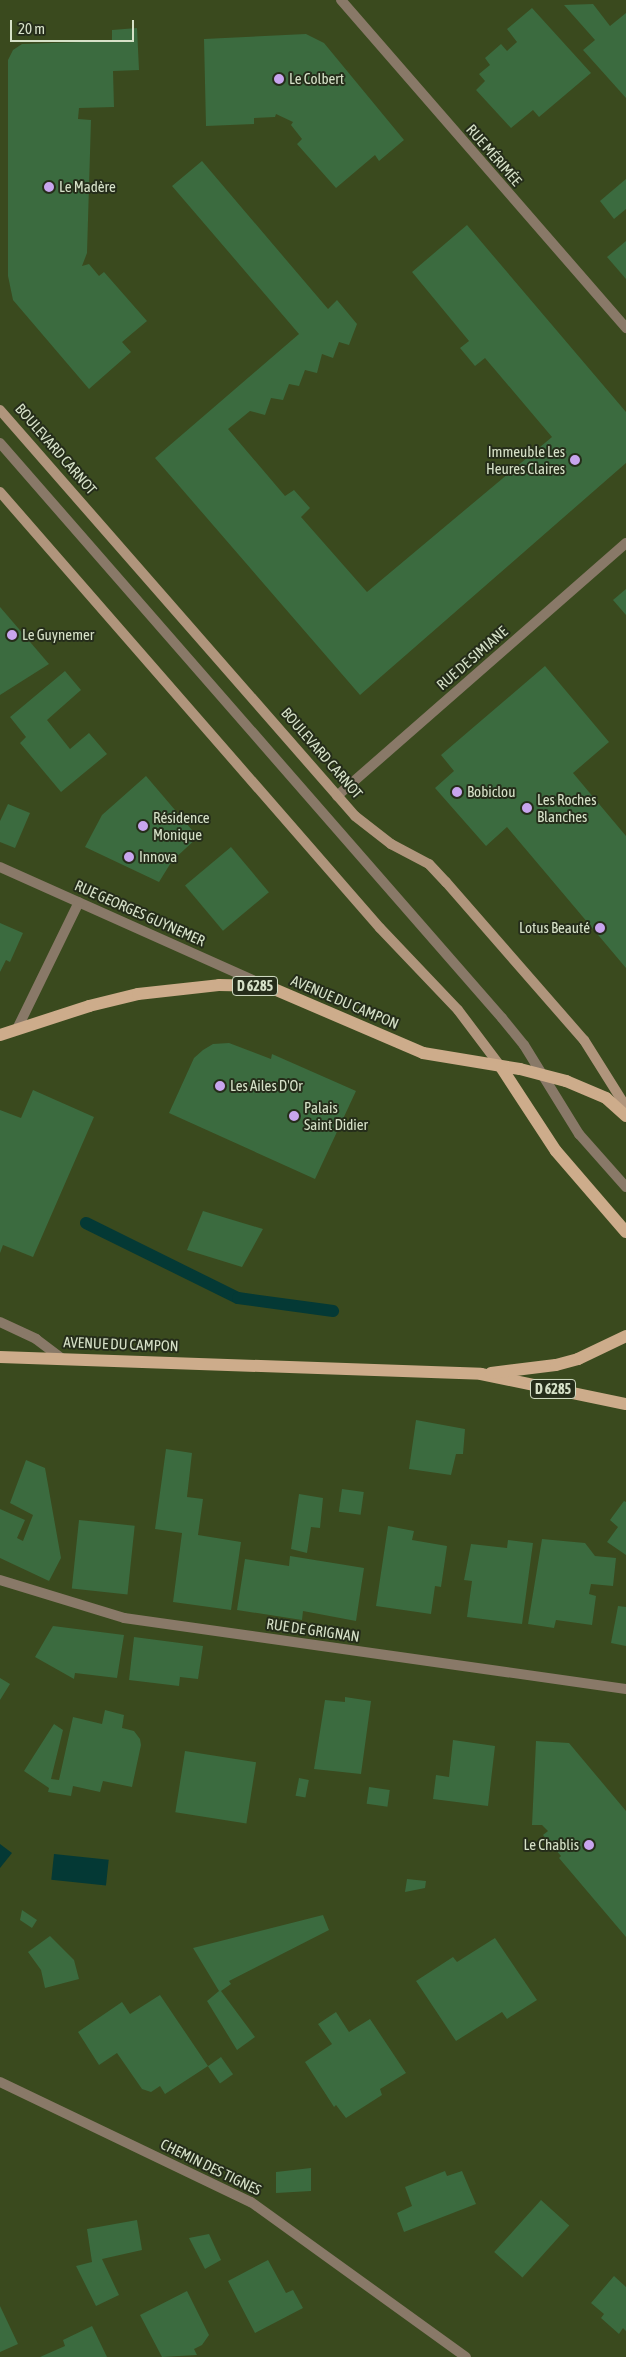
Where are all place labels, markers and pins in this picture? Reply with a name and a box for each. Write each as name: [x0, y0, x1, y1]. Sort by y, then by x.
place label: Le Colbert: [289, 70, 344, 88]
marker: Le Colbert: [273, 73, 285, 85]
place label: Le Madère: [59, 178, 116, 196]
marker: Le Madère: [43, 181, 55, 193]
place label: Immeuble Les Heures Claires: [486, 442, 565, 477]
marker: Immeuble Les Heures Claires: [569, 454, 581, 466]
place label: Le Guynemer: [22, 626, 94, 644]
marker: Le Guynemer: [6, 629, 18, 641]
place label: Bobiclou: [467, 783, 515, 801]
marker: Bobiclou: [451, 786, 463, 798]
place label: Les Roches Blanches: [537, 790, 596, 825]
marker: Les Roches Blanches: [521, 802, 533, 814]
place label: Résidence Monique: [153, 808, 210, 843]
marker: Résidence Monique: [137, 820, 149, 832]
place label: Innova: [139, 848, 177, 866]
marker: Innova: [123, 851, 135, 863]
place label: Lotus Beauté: [519, 919, 590, 937]
marker: Lotus Beauté: [594, 922, 606, 934]
place label: Les Ailes D'Or: [230, 1077, 303, 1095]
marker: Les Ailes D'Or: [214, 1080, 226, 1092]
place label: Palais Saint Didier: [304, 1098, 368, 1133]
marker: Palais Saint Didier: [288, 1110, 300, 1122]
place label: Le Chablis: [524, 1836, 579, 1854]
marker: Le Chablis: [583, 1839, 595, 1851]

